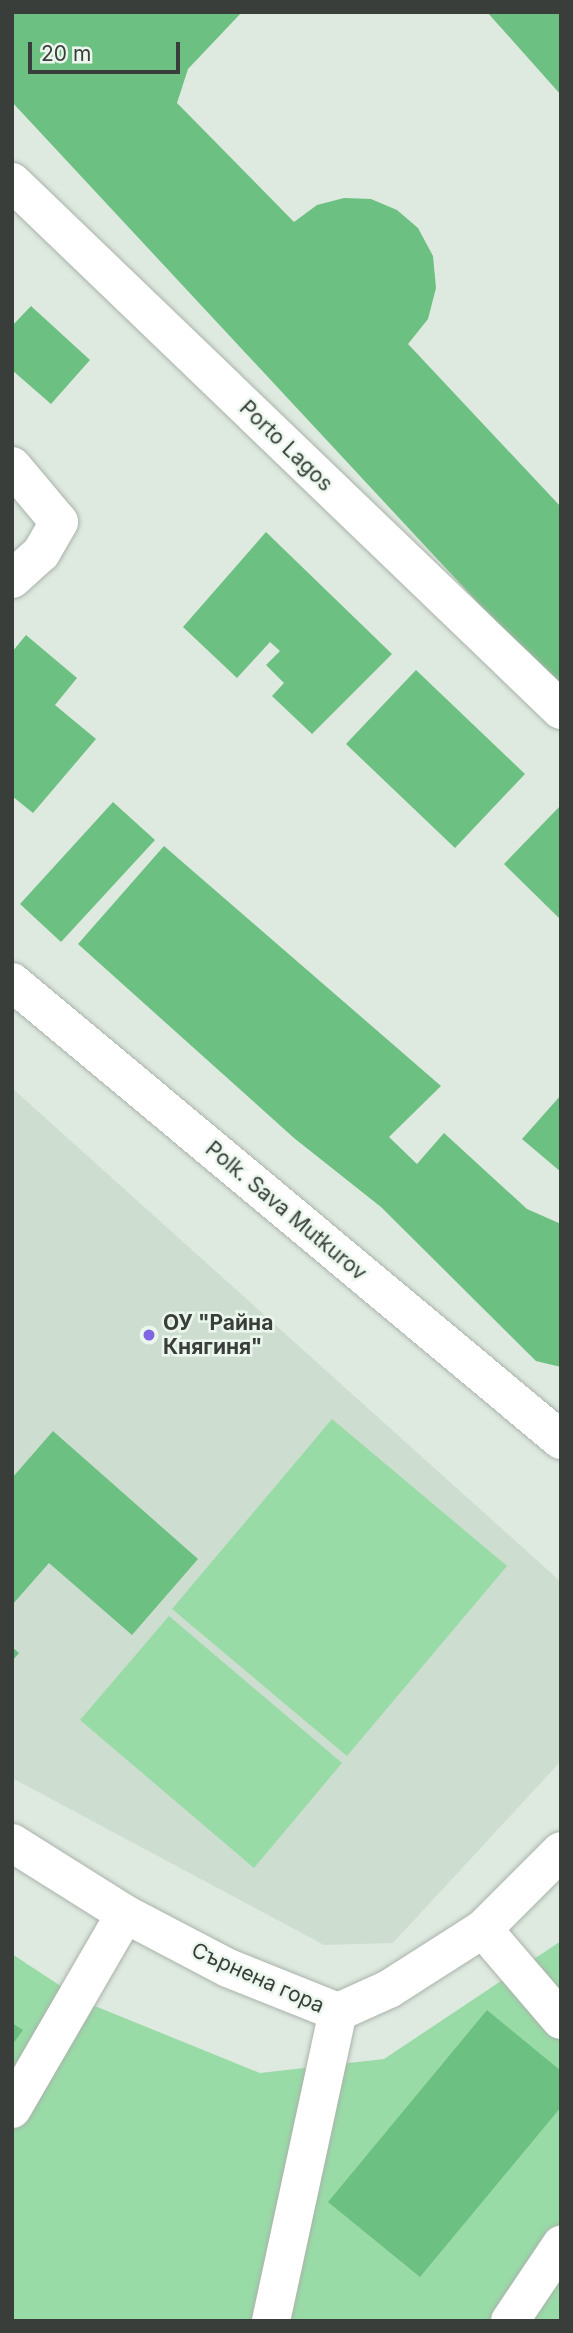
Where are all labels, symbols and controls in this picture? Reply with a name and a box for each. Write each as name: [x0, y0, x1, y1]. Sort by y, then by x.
scale bar: [32, 28, 184, 72]
text: 20 m: [41, 41, 91, 66]
street label: Porto Lagos: [234, 395, 338, 497]
street label: Polk. Sava Mutkurov: [200, 1136, 372, 1286]
place label: ОУ "Райна Княгиня": [163, 1310, 273, 1360]
marker: ОУ "Райна Княгиня": [141, 1327, 157, 1343]
street label: Сърнена гора: [188, 1937, 328, 2019]

